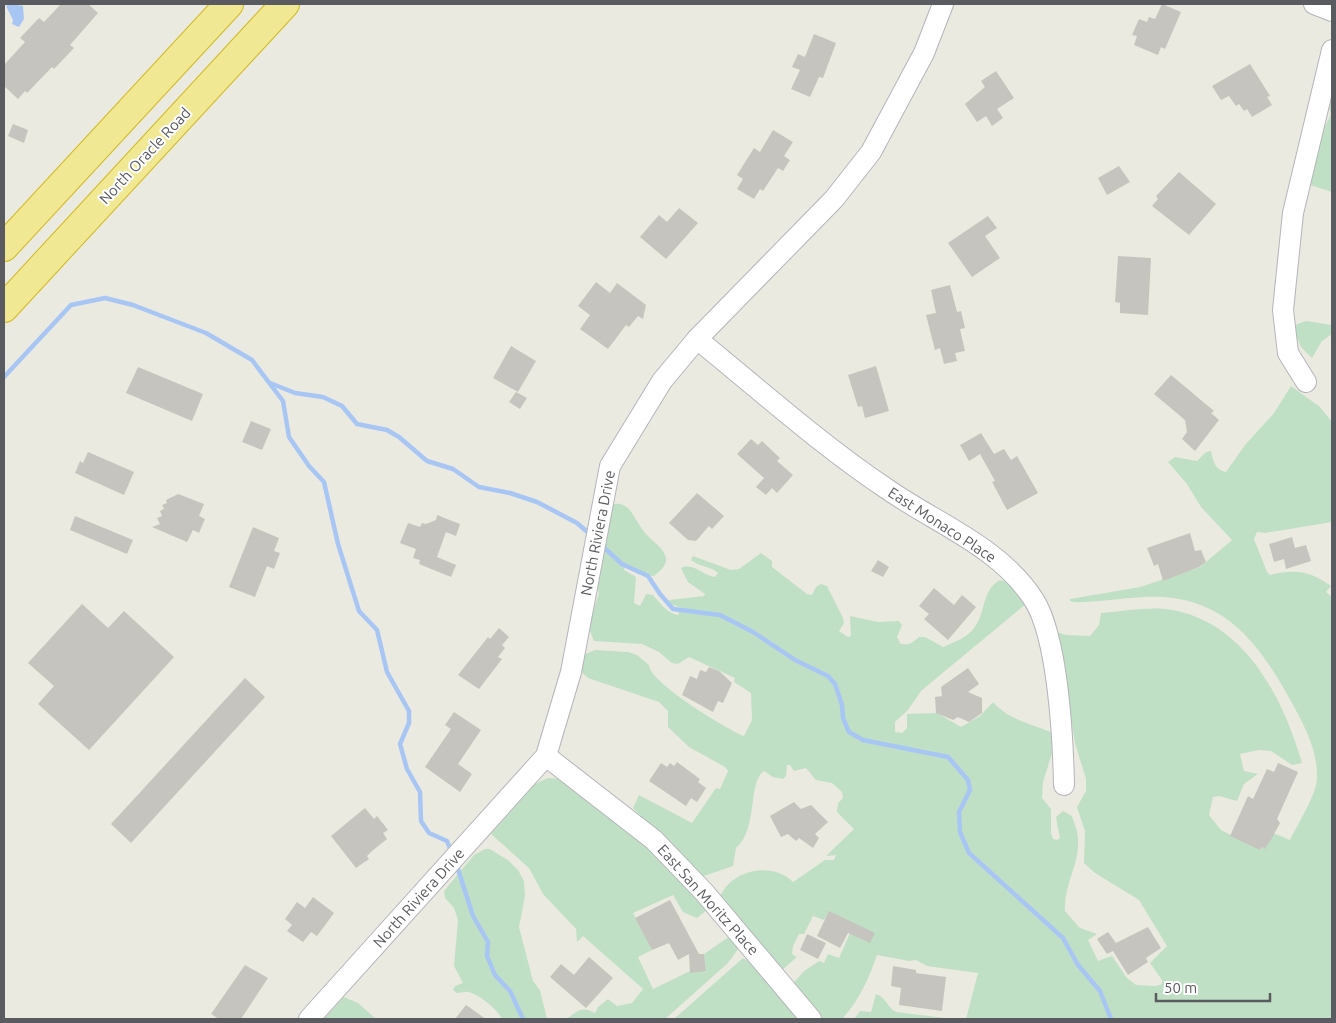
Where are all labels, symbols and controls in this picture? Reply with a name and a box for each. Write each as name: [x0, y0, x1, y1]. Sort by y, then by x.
street label: North Oracle Road: [96, 104, 194, 207]
street label: North Riviera Drive: [577, 469, 618, 597]
street label: East Monaco Place: [885, 483, 999, 566]
street label: East San Moritz Place: [654, 841, 762, 958]
street label: North Riviera Drive: [370, 845, 468, 951]
scale bar: [1156, 970, 1270, 1002]
text: 50 m: [1164, 979, 1197, 996]

